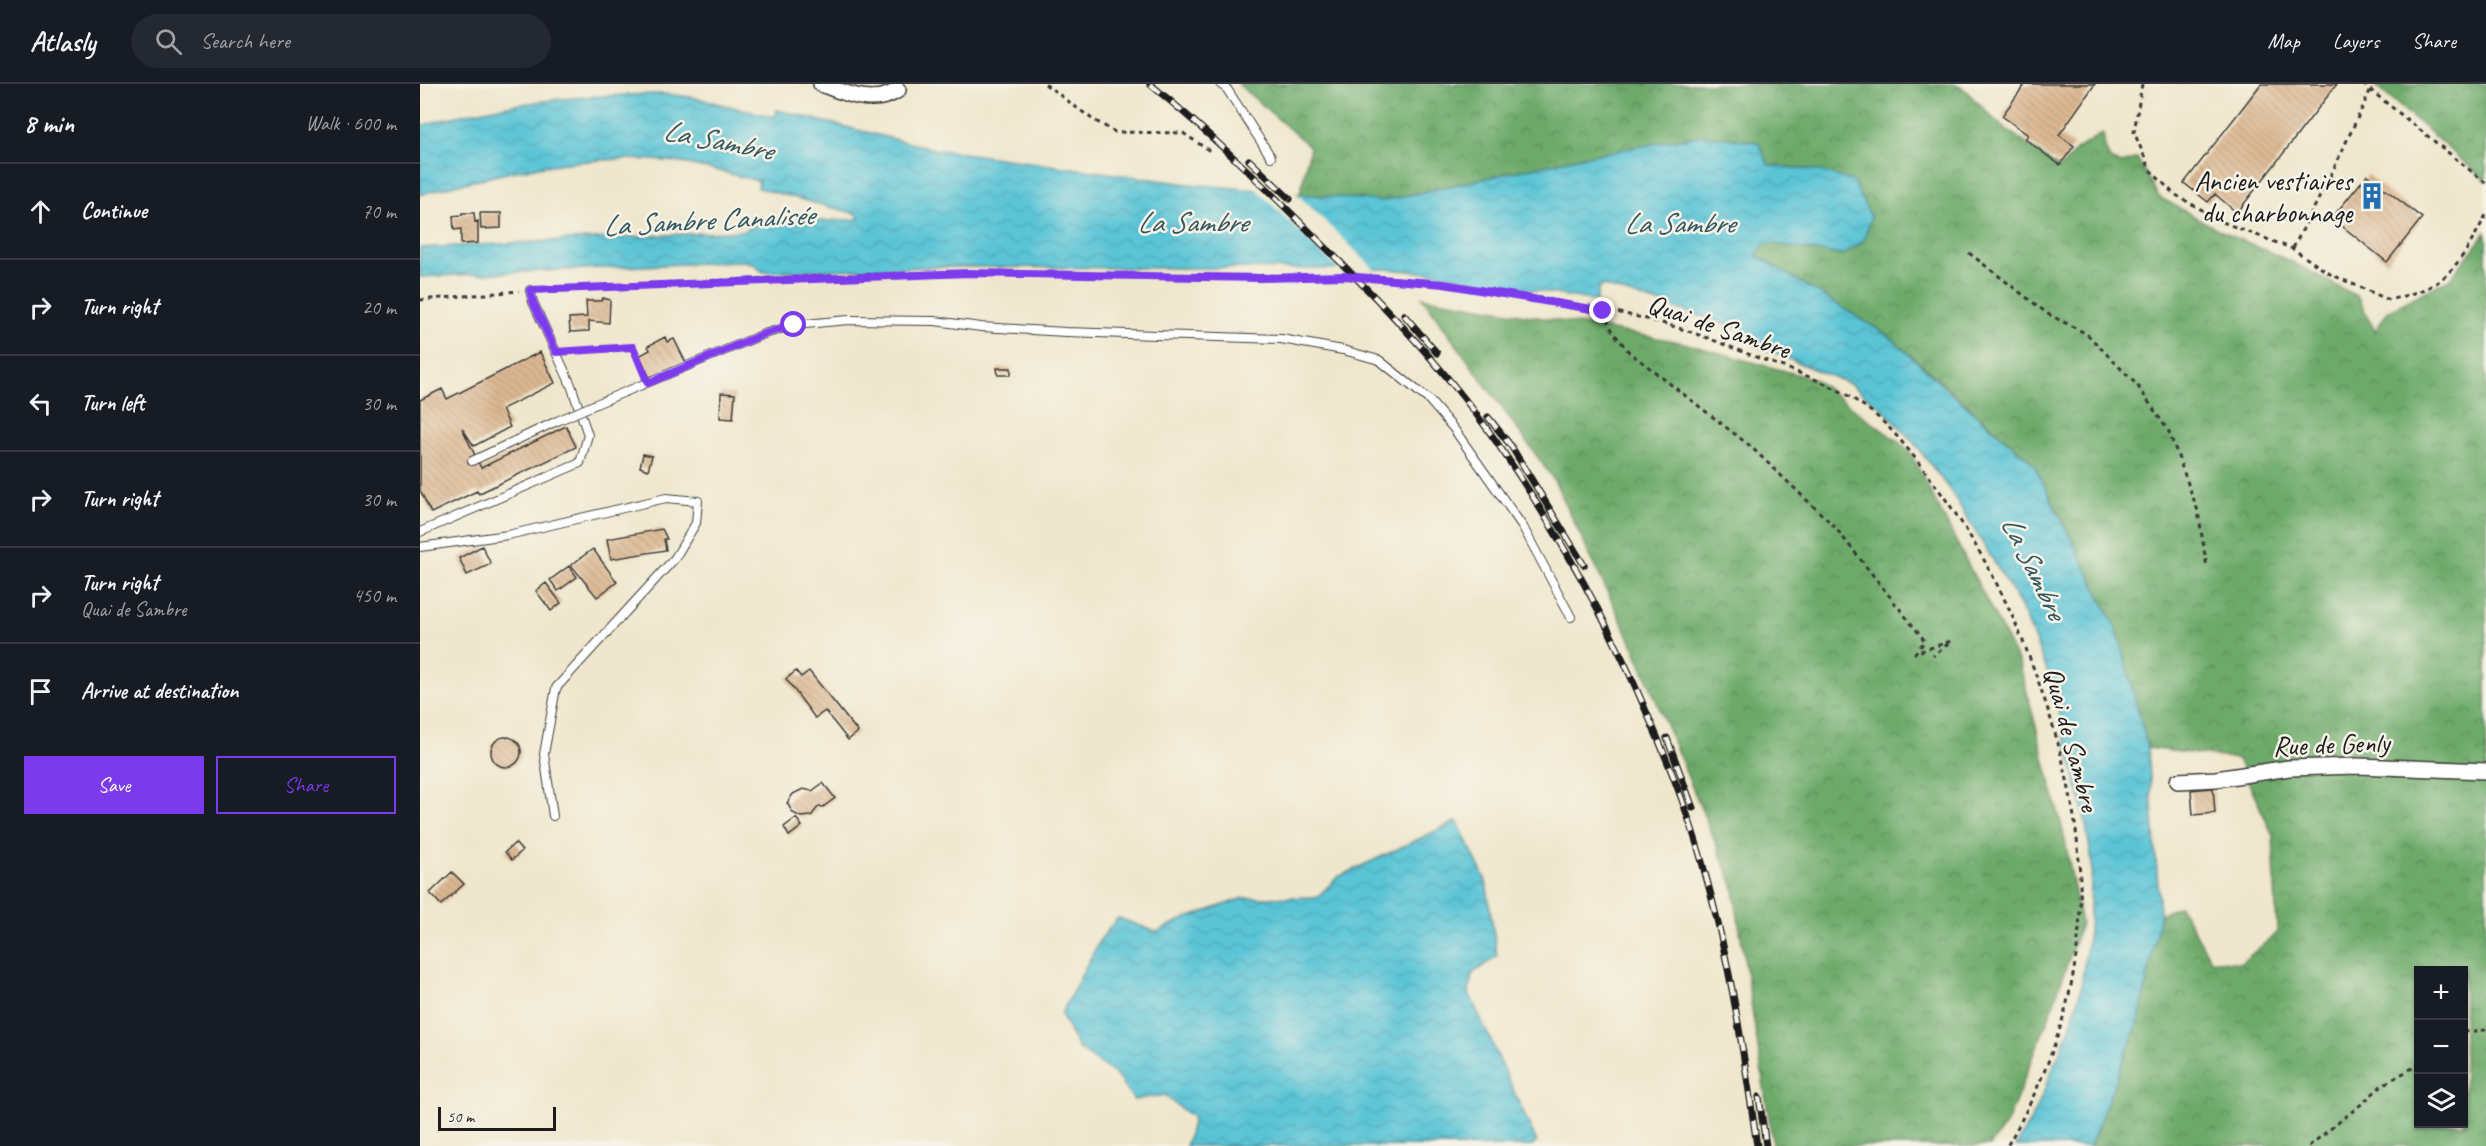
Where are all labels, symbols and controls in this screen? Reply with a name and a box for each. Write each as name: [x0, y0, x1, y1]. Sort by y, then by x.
search box: [131, 14, 551, 68]
text: Atlasly: [30, 24, 95, 59]
icon: search: [152, 25, 185, 58]
text: Search here: [200, 27, 290, 55]
text: Map: [2267, 28, 2300, 54]
text: Layers: [2333, 28, 2379, 54]
text: Share: [2412, 28, 2456, 54]
text: 8 min: [24, 107, 74, 140]
text: Walk · 600 m: [306, 111, 396, 136]
water label: La Sambre: [660, 111, 780, 170]
place label: Ancien vestiaires du charbonnage: [2194, 163, 2354, 230]
building icon: Ancien vestiaires du charbonnage: [2357, 181, 2387, 211]
icon: ahead: [24, 195, 57, 228]
water label: La Sambre Canalisée: [602, 195, 818, 244]
text: Continue: [81, 197, 147, 225]
text: 70 m: [362, 199, 396, 224]
water label: La Sambre: [1137, 203, 1251, 241]
water label: La Sambre: [1624, 204, 1738, 242]
street label: Quai de Sambre: [1643, 285, 1796, 367]
icon: right: [24, 291, 57, 324]
text: Turn right: [81, 293, 158, 321]
text: 20 m: [362, 295, 396, 320]
route end: [1589, 297, 1615, 323]
route start: [780, 311, 806, 337]
icon: left: [24, 387, 57, 420]
text: Turn left: [81, 389, 145, 417]
text: 30 m: [362, 391, 396, 416]
icon: right: [24, 483, 57, 516]
text: Turn right: [81, 485, 158, 513]
text: 30 m: [362, 487, 396, 512]
water label: La Sambre: [1993, 509, 2077, 629]
text: Turn right: [81, 569, 158, 597]
icon: right: [24, 579, 57, 612]
text: 450 m: [353, 583, 396, 608]
text: Quai de Sambre: [81, 597, 187, 622]
street label: Quai de Sambre: [2036, 663, 2109, 817]
icon: arrive: [24, 675, 57, 708]
text: Arrive at destination: [81, 677, 238, 705]
street label: Rue de Genly: [2272, 724, 2392, 764]
button: Save: [24, 756, 204, 814]
button: Share: [216, 756, 396, 814]
map controls: [2414, 966, 2468, 1128]
button: +: [2414, 966, 2468, 1020]
button: −: [2414, 1020, 2468, 1074]
button: layers: [2414, 1074, 2468, 1128]
scale bar: [438, 1104, 556, 1132]
text: 50 m: [447, 1107, 474, 1127]

